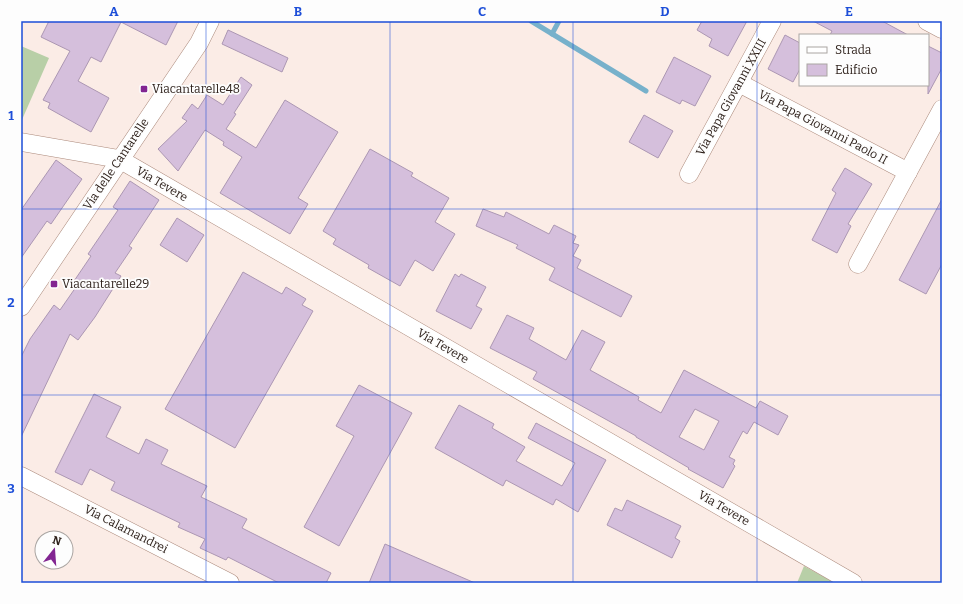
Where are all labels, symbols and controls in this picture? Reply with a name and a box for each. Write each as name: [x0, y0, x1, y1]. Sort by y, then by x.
text: A: [109, 4, 119, 19]
text: B: [294, 4, 302, 19]
text: C: [478, 4, 486, 19]
text: D: [660, 4, 670, 19]
text: E: [845, 4, 853, 19]
legend: [799, 34, 929, 86]
street label: Via Papa Giovanni XXIII: [693, 36, 769, 158]
text: Strada: [835, 43, 872, 57]
text: Edificio: [835, 63, 877, 77]
place label: Viacantarelle48: [152, 82, 240, 96]
marker: Viacantarelle48: [139, 84, 149, 94]
street label: Via Papa Giovanni Paolo II: [756, 87, 890, 167]
text: 1: [8, 108, 14, 123]
street label: Via delle Cantarelle: [80, 116, 152, 212]
street label: Via Tevere: [134, 164, 190, 204]
place label: Viacantarelle29: [62, 277, 149, 291]
marker: Viacantarelle29: [49, 279, 59, 289]
text: 2: [7, 295, 15, 310]
street label: Via Tevere: [415, 326, 471, 366]
text: 3: [7, 481, 15, 496]
street label: Via Tevere: [696, 488, 752, 528]
street label: Via Calamandrei: [82, 502, 171, 556]
north arrow: [34, 530, 74, 570]
text: N: [51, 533, 63, 549]

